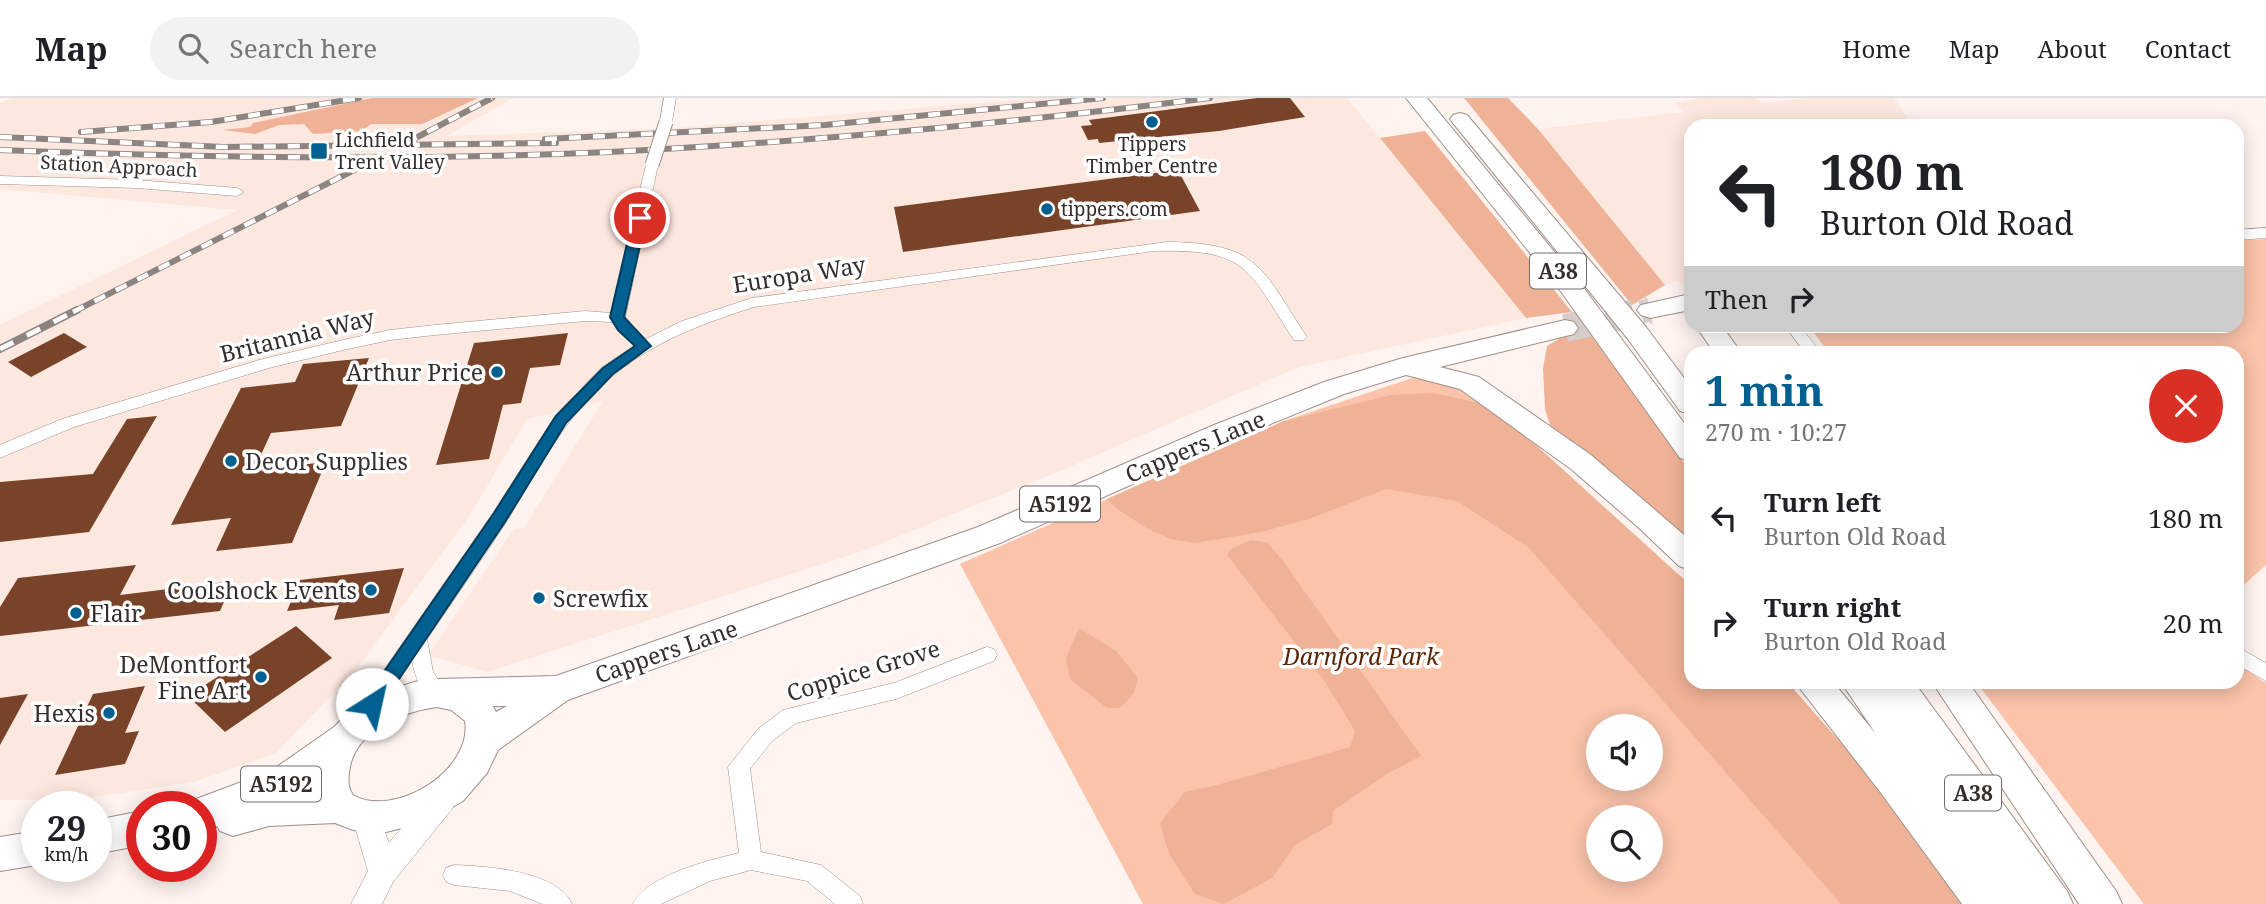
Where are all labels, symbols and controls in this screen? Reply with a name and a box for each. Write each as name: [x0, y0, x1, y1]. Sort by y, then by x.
search box: [150, 17, 640, 80]
text: Map: [35, 26, 108, 71]
icon: search: [174, 29, 212, 67]
text: Search here: [230, 30, 377, 66]
text: Home: [1842, 32, 1911, 65]
text: Map: [1949, 32, 2000, 65]
text: About: [2038, 32, 2107, 65]
text: Contact: [2145, 32, 2231, 65]
marker: Tippers Timber Centre: [1144, 114, 1160, 130]
place label: Lichfield Trent Valley: [335, 127, 445, 175]
place label: Tippers Timber Centre: [1086, 131, 1218, 179]
text: 180 m: [1820, 138, 1964, 204]
marker: Lichfield Trent Valley: [309, 141, 329, 161]
icon: left: [1705, 147, 1796, 238]
street label: Station Approach: [40, 149, 198, 183]
pin: [610, 188, 670, 248]
place label: tippers.com: [1061, 196, 1168, 222]
icon: arrive: [621, 199, 659, 237]
marker: tippers.com: [1039, 201, 1055, 217]
text: Burton Old Road: [1820, 201, 2074, 244]
street label: Europa Way: [730, 248, 868, 300]
road number: A38: [1530, 254, 1586, 288]
icon: right: [1782, 280, 1820, 318]
text: Then: [1705, 281, 1768, 317]
street label: Britannia Way: [216, 300, 378, 370]
place label: Arthur Price: [346, 356, 483, 388]
text: 1 min: [1705, 361, 1824, 418]
marker: Arthur Price: [489, 364, 505, 380]
button: close: [2149, 369, 2223, 443]
street label: Cappers Lane: [1120, 402, 1270, 490]
text: 270 m · 10:27: [1705, 416, 1847, 448]
place label: Decor Supplies: [245, 445, 408, 477]
marker: Decor Supplies: [223, 453, 239, 469]
text: Turn left: [1764, 484, 1881, 520]
road number: A5192: [1020, 486, 1100, 522]
icon: left: [1705, 499, 1743, 537]
text: 180 m: [2148, 500, 2223, 536]
text: Burton Old Road: [1764, 520, 1946, 552]
place label: Coolshock Events: [167, 574, 357, 606]
marker: Coolshock Events: [363, 582, 379, 598]
place label: Screwfix: [553, 582, 649, 614]
text: Turn right: [1764, 589, 1901, 625]
marker: Screwfix: [531, 590, 547, 606]
place label: Flair: [90, 597, 142, 629]
icon: right: [1705, 604, 1743, 642]
marker: Flair: [68, 605, 84, 621]
text: 20 m: [2163, 605, 2223, 641]
street label: Cappers Lane: [590, 612, 742, 690]
text: Burton Old Road: [1764, 625, 1946, 657]
street label: Coppice Grove: [782, 631, 944, 709]
park label: Darnford Park: [1282, 640, 1440, 672]
place label: DeMontfort Fine Art: [120, 648, 247, 706]
position arrow: [335, 667, 409, 741]
marker: DeMontfort Fine Art: [253, 669, 269, 685]
place label: Hexis: [33, 697, 95, 729]
marker: Hexis: [101, 705, 117, 721]
map controls: [1586, 714, 1663, 882]
button: sound: [1586, 714, 1663, 791]
road number: A5192: [241, 766, 321, 802]
road number: A38: [1945, 776, 2001, 810]
speed limit sign: 30: [126, 791, 217, 882]
text: 29: [47, 804, 86, 851]
button: search: [1586, 805, 1663, 882]
text: km/h: [44, 842, 89, 866]

